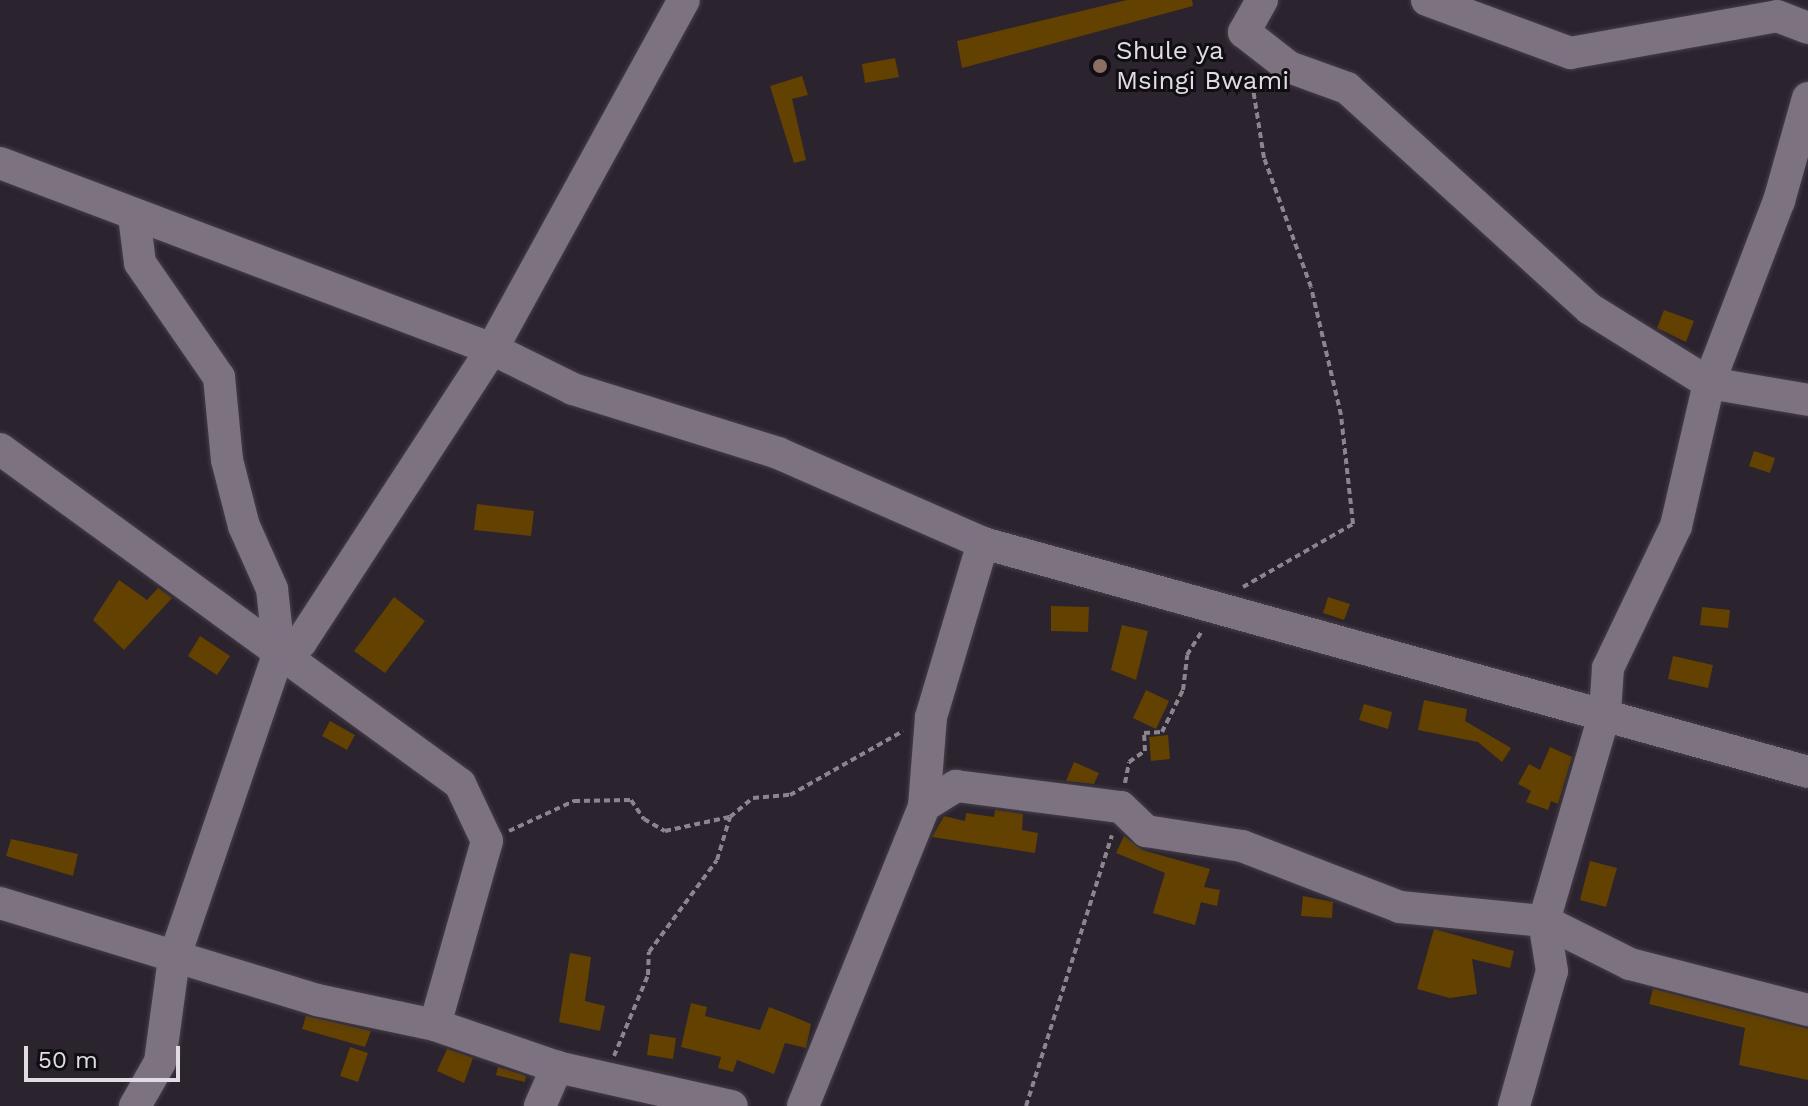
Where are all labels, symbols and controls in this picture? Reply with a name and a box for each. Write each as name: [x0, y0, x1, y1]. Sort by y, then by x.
place label: Shule ya Msingi Bwami: [1116, 35, 1289, 96]
marker: Shule ya Msingi Bwami: [1091, 57, 1109, 75]
scale bar: [28, 1030, 184, 1080]
text: 50 m: [38, 1046, 98, 1074]

